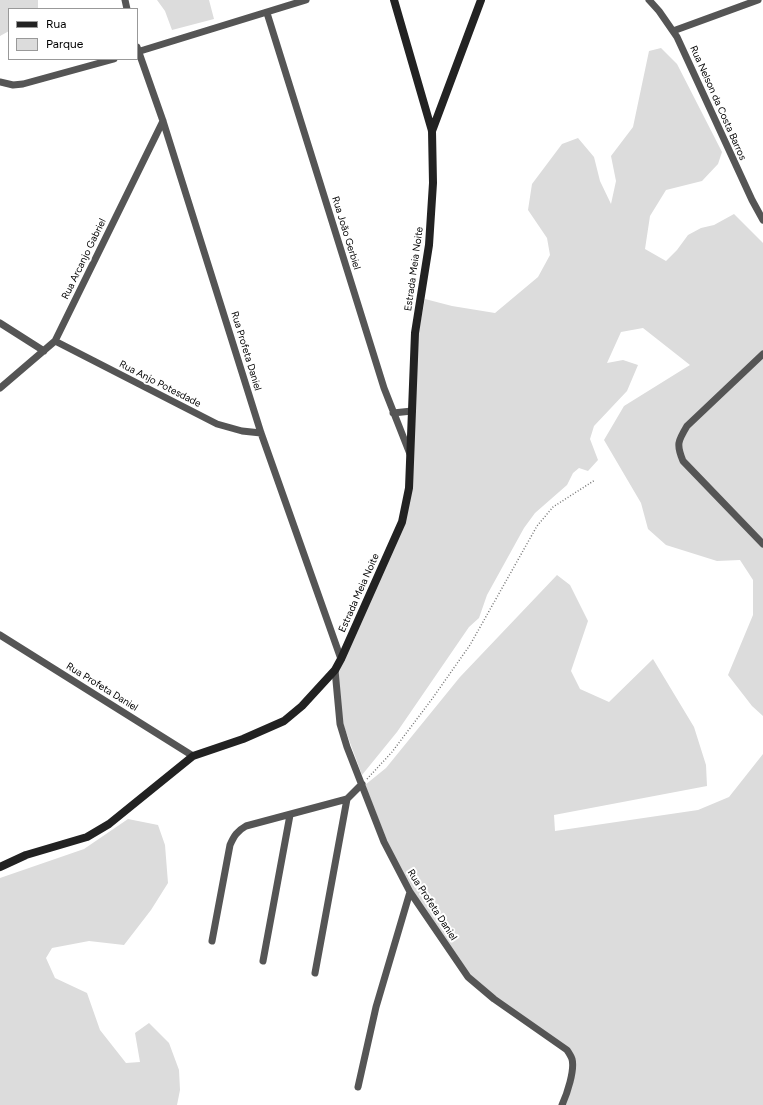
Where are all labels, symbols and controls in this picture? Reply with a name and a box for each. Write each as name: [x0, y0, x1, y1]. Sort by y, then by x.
legend: [8, 8, 138, 60]
text: Rua: [46, 17, 66, 31]
text: Parque: [46, 37, 83, 51]
street label: Rua Nelson da Costa Barros: [687, 44, 749, 162]
street label: Rua João Gerbiel: [329, 195, 363, 271]
street label: Rua Arcanjo Gabriel: [59, 217, 109, 301]
street label: Estrada Meia Noite: [402, 226, 426, 312]
street label: Rua Profeta Daniel: [228, 310, 264, 392]
street label: Rua Anjo Potesdade: [117, 358, 203, 410]
street label: Estrada Meia Noite: [336, 552, 382, 634]
street label: Rua Profeta Daniel: [64, 660, 140, 714]
street label: Rua Profeta Daniel: [405, 867, 459, 943]

